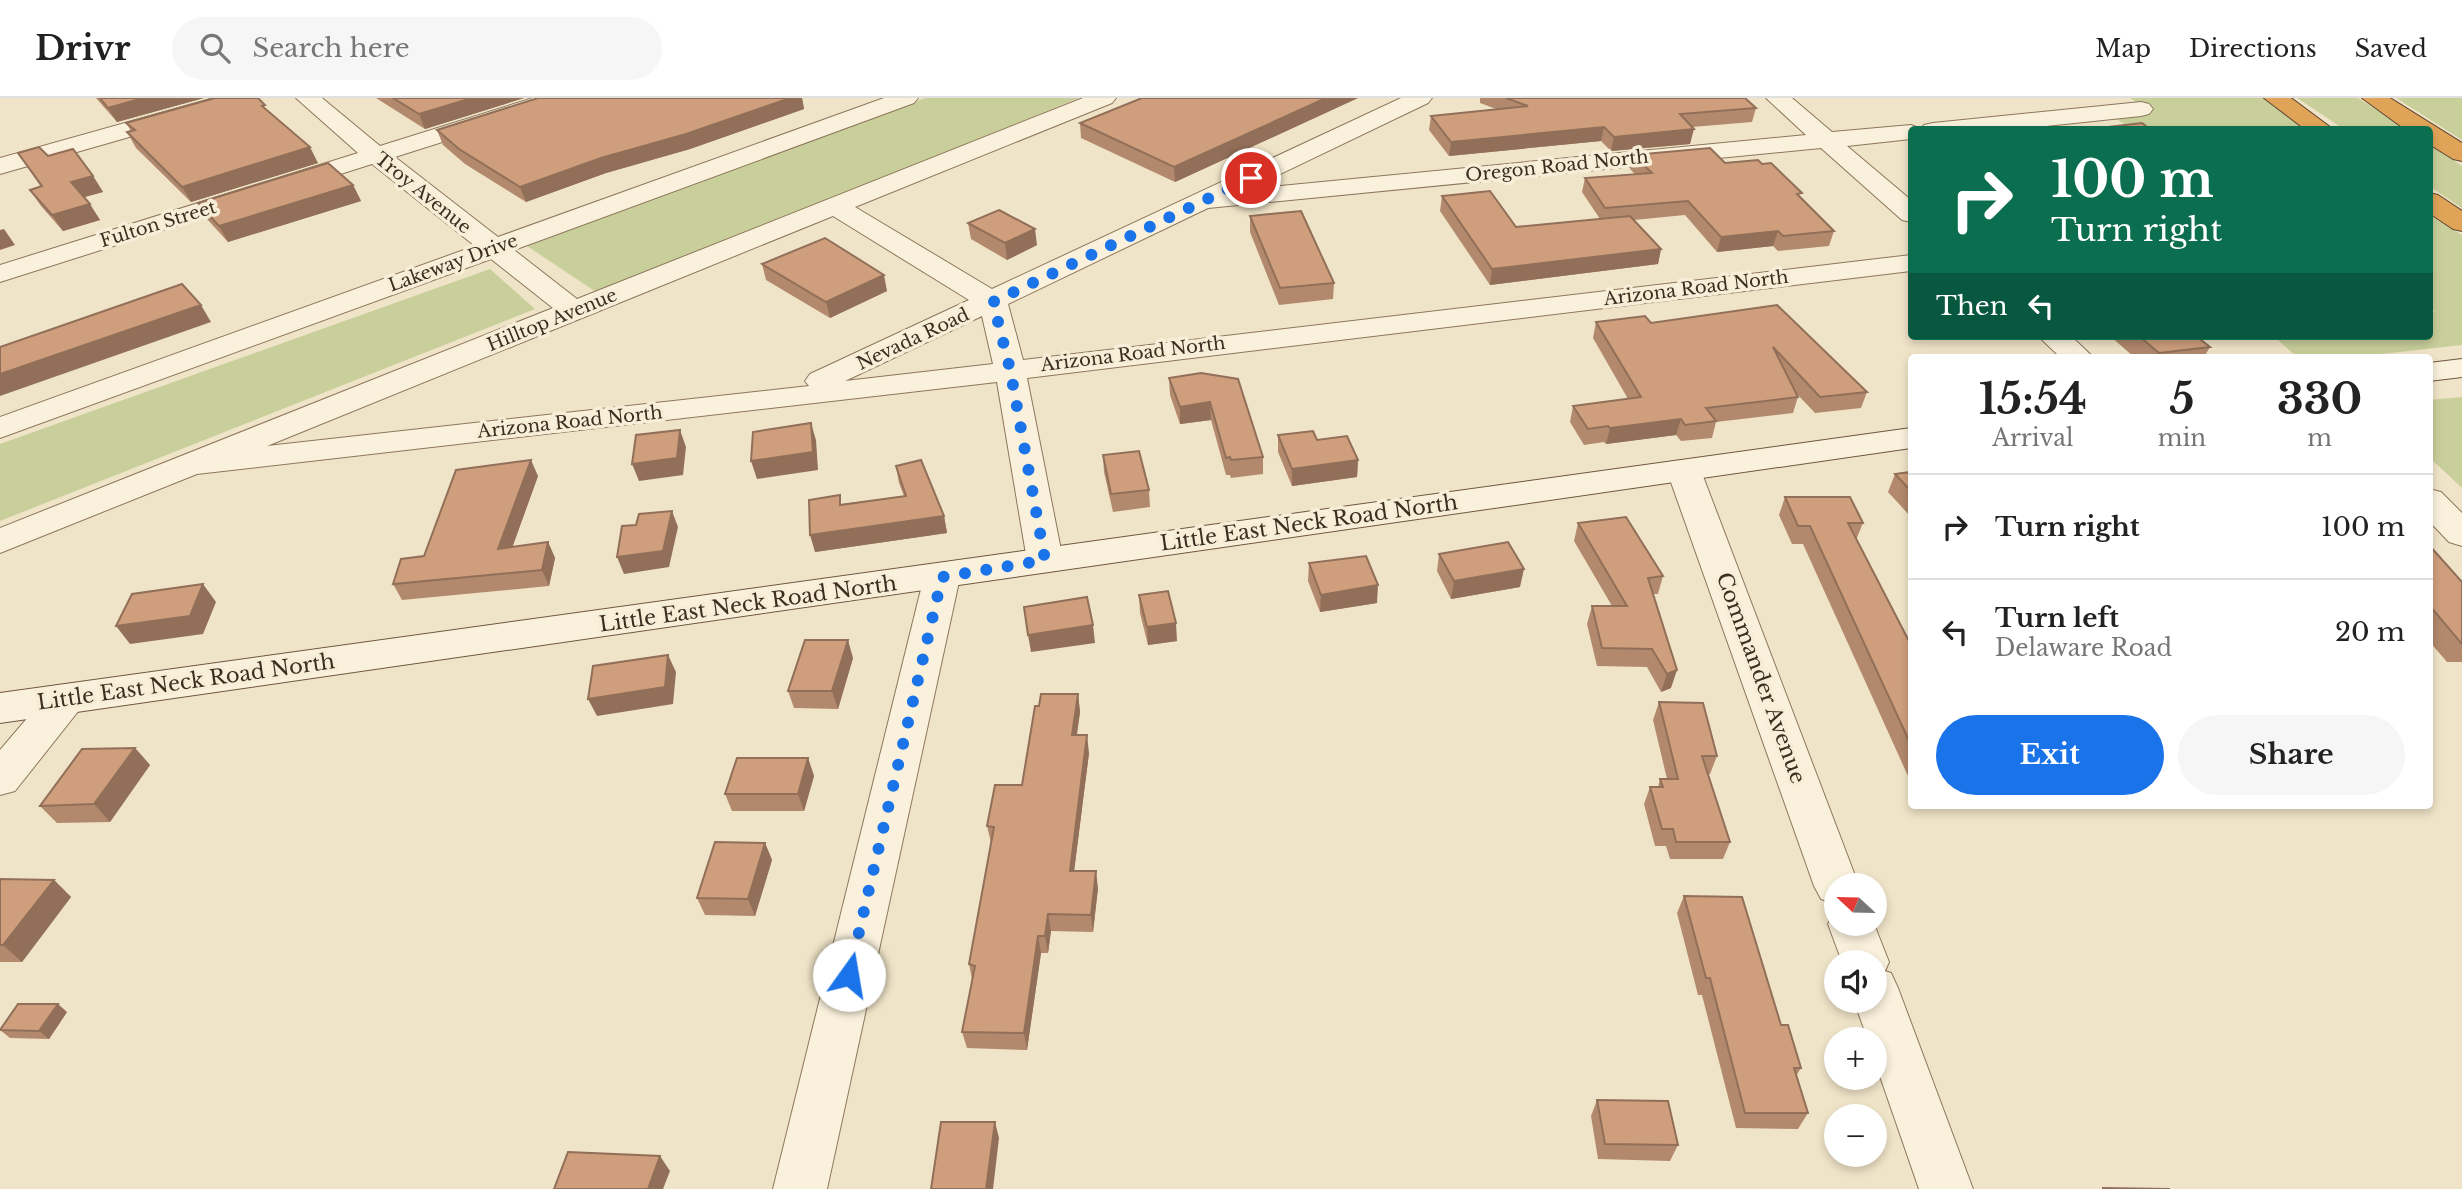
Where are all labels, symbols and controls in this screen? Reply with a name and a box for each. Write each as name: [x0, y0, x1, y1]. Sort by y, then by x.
search box: [172, 17, 662, 80]
text: Drivr: [35, 28, 130, 69]
icon: search: [196, 29, 234, 67]
text: Search here: [252, 32, 410, 64]
text: Map: [2095, 34, 2151, 63]
text: Directions: [2189, 34, 2317, 63]
text: Saved: [2355, 34, 2427, 63]
street label: Oregon Road North: [1464, 145, 1650, 187]
street label: Troy Avenue: [371, 148, 475, 238]
pin: [1221, 148, 1281, 208]
text: 100 m: [2051, 149, 2214, 210]
icon: right: [1936, 154, 2027, 245]
icon: arrive: [1232, 159, 1270, 197]
street label: Fulton Street: [97, 196, 219, 252]
text: Turn right: [2051, 210, 2222, 250]
street label: Lakeway Drive: [385, 229, 521, 297]
street label: Arizona Road North: [1601, 266, 1790, 310]
street label: Hilltop Avenue: [484, 284, 620, 356]
icon: left: [2022, 287, 2060, 325]
text: Then: [1936, 290, 2008, 322]
street label: Nevada Road: [853, 303, 973, 375]
street label: Arizona Road North: [1038, 332, 1227, 376]
text: 15:54: [1979, 373, 2087, 425]
text: 5: [2169, 373, 2194, 425]
text: 330: [2277, 373, 2362, 425]
street label: Arizona Road North: [475, 401, 664, 443]
text: Arrival: [1992, 424, 2074, 452]
text: min: [2158, 424, 2206, 452]
text: m: [2307, 424, 2332, 452]
street label: Little East Neck Road North: [1159, 489, 1459, 557]
icon: right: [1936, 508, 1974, 546]
text: Turn right: [1995, 511, 2140, 543]
text: 100 m: [2321, 511, 2405, 543]
street label: Commander Avenue: [1711, 569, 1811, 787]
street label: Little East Neck Road North: [598, 570, 898, 638]
text: Turn left: [1995, 602, 2119, 634]
icon: left: [1936, 613, 1974, 651]
text: 20 m: [2335, 616, 2405, 648]
text: Delaware Road: [1995, 634, 2172, 662]
street label: Little East Neck Road North: [36, 648, 336, 716]
button: Exit: [1936, 715, 2164, 795]
button: Share: [2178, 715, 2405, 795]
north arrow: [1824, 873, 1886, 936]
map controls: [1824, 873, 1887, 1167]
position arrow: [812, 938, 886, 1012]
button: sound: [1824, 950, 1887, 1013]
button: +: [1824, 1027, 1887, 1090]
button: −: [1824, 1104, 1887, 1167]

